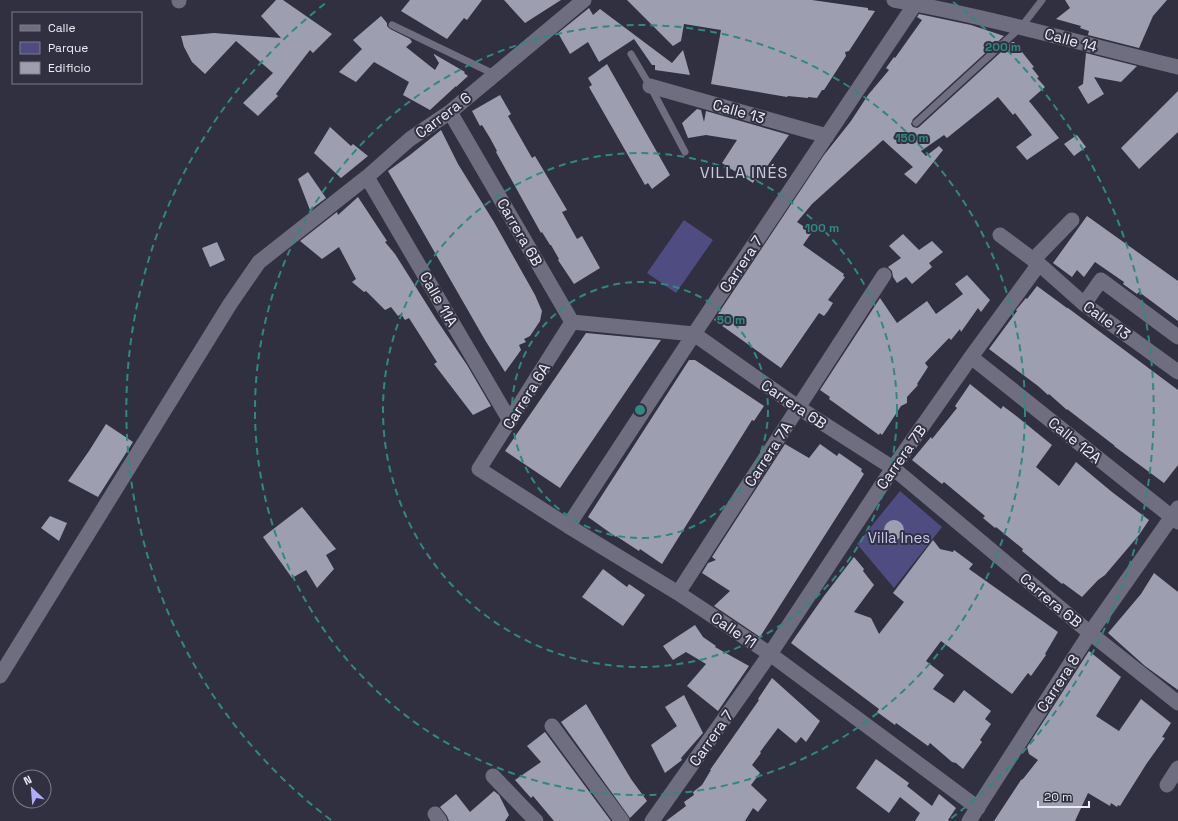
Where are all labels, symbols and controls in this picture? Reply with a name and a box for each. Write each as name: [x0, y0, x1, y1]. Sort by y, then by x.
legend: [12, 12, 142, 84]
text: Calle: [48, 20, 76, 36]
street label: Calle 14: [1042, 24, 1100, 56]
text: 200 m: [985, 39, 1021, 55]
text: Parque: [48, 40, 88, 56]
text: Edificio: [48, 60, 91, 76]
street label: Carrera 6: [411, 88, 475, 142]
street label: Calle 13: [711, 94, 767, 128]
text: 150 m: [895, 130, 929, 146]
district label: VILLA INÉS: [700, 162, 788, 183]
street label: Carrera 6B: [493, 195, 547, 269]
text: 100 m: [805, 220, 839, 236]
street label: Carrera 7: [715, 232, 767, 296]
street label: Calle 11A: [416, 268, 463, 330]
street label: Calle 13: [1080, 297, 1134, 343]
text: 50 m: [717, 312, 745, 328]
street label: Carrera 6A: [498, 359, 554, 433]
street label: Carrera 6B: [758, 375, 831, 433]
centre of rings: [633, 403, 647, 417]
street label: Calle 12A: [1044, 413, 1106, 468]
street label: Carrera 7A: [740, 417, 796, 490]
street label: Carrera 7B: [872, 421, 930, 493]
park label: Villa Ines: [868, 528, 930, 547]
street label: Carrera 6B: [1016, 569, 1086, 631]
street label: Calle 11: [708, 608, 760, 652]
street label: Carrera 8: [1032, 650, 1084, 716]
street label: Carrera 7: [685, 706, 737, 770]
north arrow: [12, 769, 52, 809]
text: N: [21, 772, 34, 788]
scale bar: [1038, 783, 1089, 809]
text: 20 m: [1044, 789, 1072, 805]

